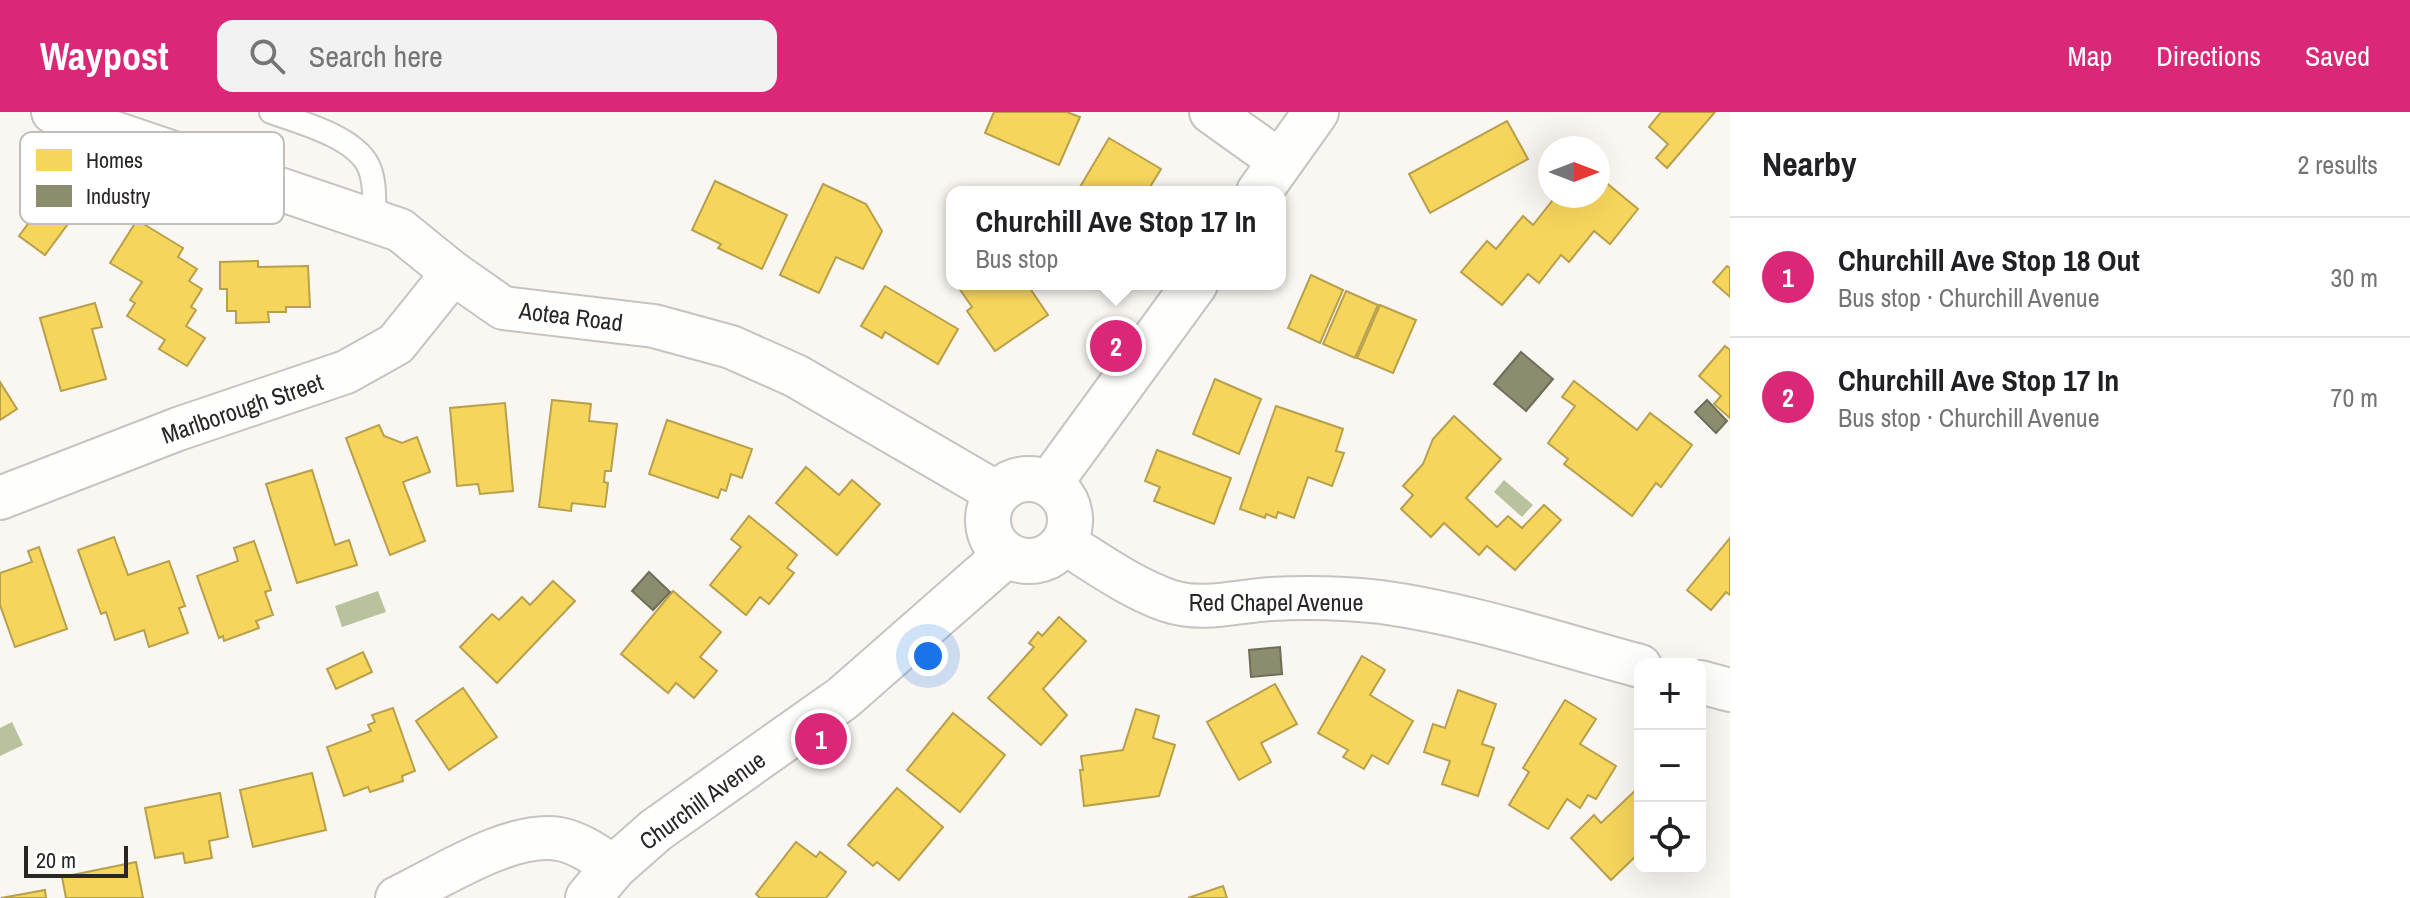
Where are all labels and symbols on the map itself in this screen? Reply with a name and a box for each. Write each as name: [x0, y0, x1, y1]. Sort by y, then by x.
legend: [20, 132, 284, 224]
north arrow: [1538, 136, 1610, 208]
text: Homes: [86, 145, 143, 175]
text: Industry: [86, 181, 150, 211]
street label: Aotea Road: [516, 294, 625, 338]
pin: 2: [1090, 316, 1142, 376]
street label: Marlborough Street: [157, 365, 327, 451]
street label: Red Chapel Avenue: [1189, 586, 1363, 618]
your location: [908, 636, 948, 676]
pin: 1: [795, 709, 847, 769]
street label: Churchill Avenue: [633, 743, 771, 857]
scale bar: [24, 842, 128, 878]

